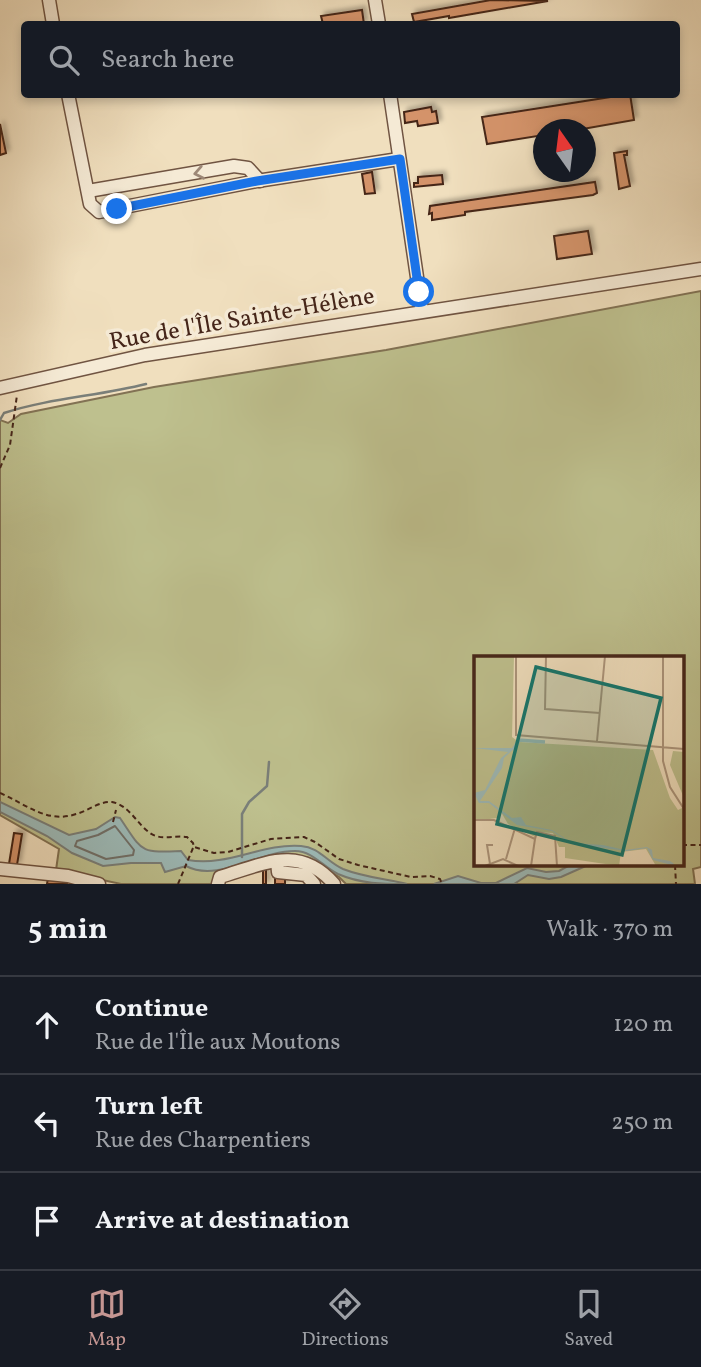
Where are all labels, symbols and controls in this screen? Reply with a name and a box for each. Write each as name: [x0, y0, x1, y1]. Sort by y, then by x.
search box: [21, 21, 680, 98]
icon: search: [45, 41, 83, 79]
text: Search here: [101, 42, 234, 78]
north arrow: [533, 119, 596, 182]
one-way arrow: [193, 165, 205, 180]
route end: [101, 193, 132, 224]
route start: [403, 276, 434, 307]
street label: Rue de l'Île Sainte-Hélène: [107, 280, 377, 360]
inset map: [474, 656, 684, 866]
text: 5 min: [28, 909, 108, 951]
text: Walk · 370 m: [546, 914, 673, 946]
text: Continue: [95, 991, 208, 1027]
icon: ahead: [28, 1006, 66, 1044]
text: 120 m: [613, 1009, 673, 1041]
text: Rue de l'Île aux Moutons: [95, 1027, 340, 1059]
text: Turn left: [95, 1089, 203, 1125]
icon: left: [28, 1104, 66, 1142]
text: 250 m: [611, 1107, 673, 1139]
text: Rue des Charpentiers: [95, 1125, 311, 1157]
icon: arrive: [28, 1202, 66, 1240]
text: Arrive at destination: [95, 1203, 350, 1239]
tab: Map: [88, 1285, 126, 1353]
tab: Directions: [302, 1285, 389, 1353]
tab: Saved: [564, 1285, 613, 1353]

